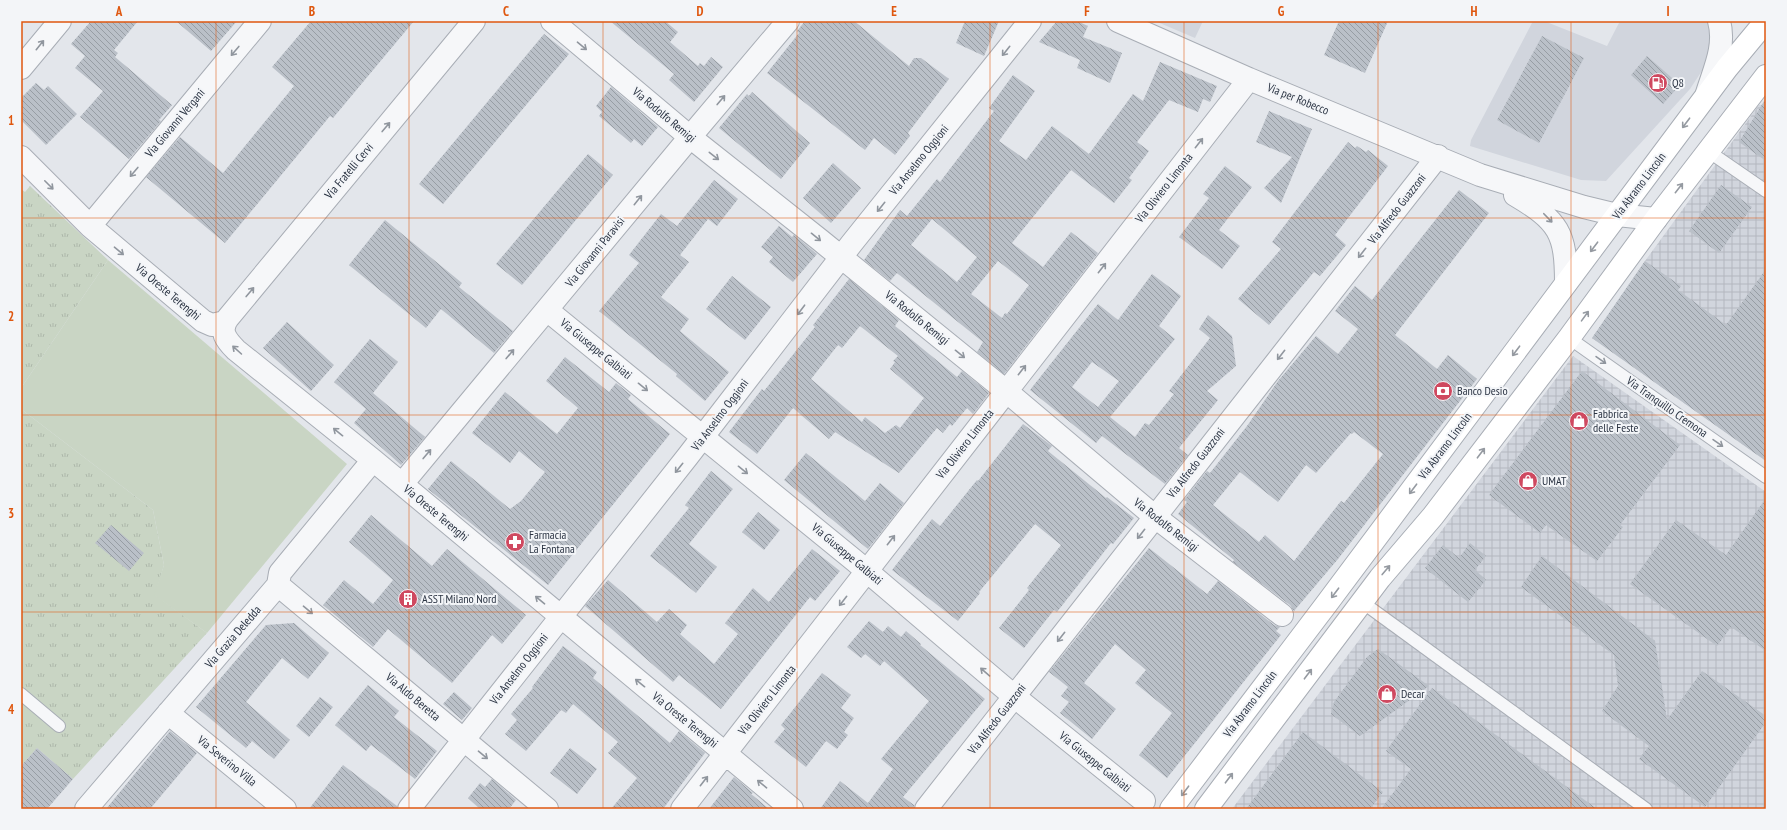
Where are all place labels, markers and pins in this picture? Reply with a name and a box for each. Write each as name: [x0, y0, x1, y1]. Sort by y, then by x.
fuel station icon: Q8: [1647, 72, 1669, 94]
place label: Q8: [1672, 75, 1684, 90]
bank icon: Banco Desio: [1432, 380, 1454, 402]
place label: Banco Desio: [1457, 383, 1508, 398]
place label: Fabbrica delle Feste: [1593, 406, 1638, 435]
shop icon: Fabbrica delle Feste: [1568, 410, 1590, 432]
shop icon: UMAT: [1517, 470, 1539, 492]
place label: UMAT: [1542, 473, 1567, 488]
place label: Farmacia La Fontana: [529, 527, 575, 556]
pharmacy icon: Farmacia La Fontana: [504, 531, 526, 553]
building icon: ASST Milano Nord: [397, 588, 419, 610]
place label: ASST Milano Nord: [422, 591, 496, 606]
shop icon: Decar: [1376, 683, 1398, 705]
place label: Decar: [1401, 686, 1425, 701]

